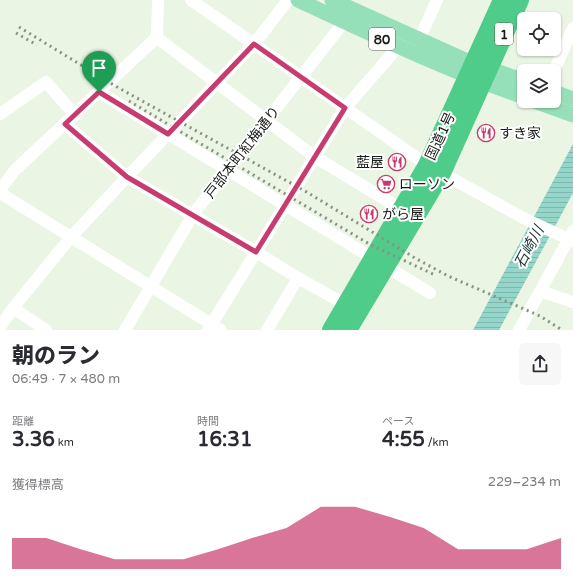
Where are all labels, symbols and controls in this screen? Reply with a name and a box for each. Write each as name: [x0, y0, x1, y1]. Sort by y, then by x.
map controls: [517, 12, 561, 108]
button: locate: [517, 12, 561, 56]
road number: 1: [495, 23, 513, 45]
road number: 80: [369, 28, 395, 50]
pin: [82, 51, 116, 92]
icon: arrive: [88, 57, 110, 79]
button: layers: [517, 64, 561, 108]
street label: 戸部本町紅梅通り: [201, 103, 284, 202]
street label: 国道1号: [422, 110, 459, 163]
restaurant icon: すき家: [476, 123, 496, 143]
place label: すき家: [499, 125, 541, 142]
restaurant icon: 藍屋: [387, 152, 407, 172]
place label: 藍屋: [356, 154, 384, 171]
supermarket icon: ローソン: [376, 174, 396, 194]
place label: ローソン: [399, 176, 455, 193]
restaurant icon: がら屋: [359, 204, 379, 224]
place label: がら屋: [382, 206, 424, 223]
water label: 石崎川: [510, 221, 548, 271]
text: 朝のラン: [12, 343, 100, 369]
button: share: [519, 343, 561, 385]
text: 06:49 · 7 × 480 m: [12, 371, 120, 387]
text: 距離: [12, 415, 34, 428]
text: 時間: [197, 415, 219, 428]
text: ペース: [382, 415, 414, 428]
text: 3.36: [12, 428, 55, 452]
text: 16:31: [197, 428, 252, 452]
text: 4:55: [382, 428, 425, 452]
text: km: [55, 436, 74, 449]
text: /km: [425, 436, 449, 449]
text: 229–234 m: [488, 474, 561, 490]
text: 獲得標高: [12, 477, 64, 493]

